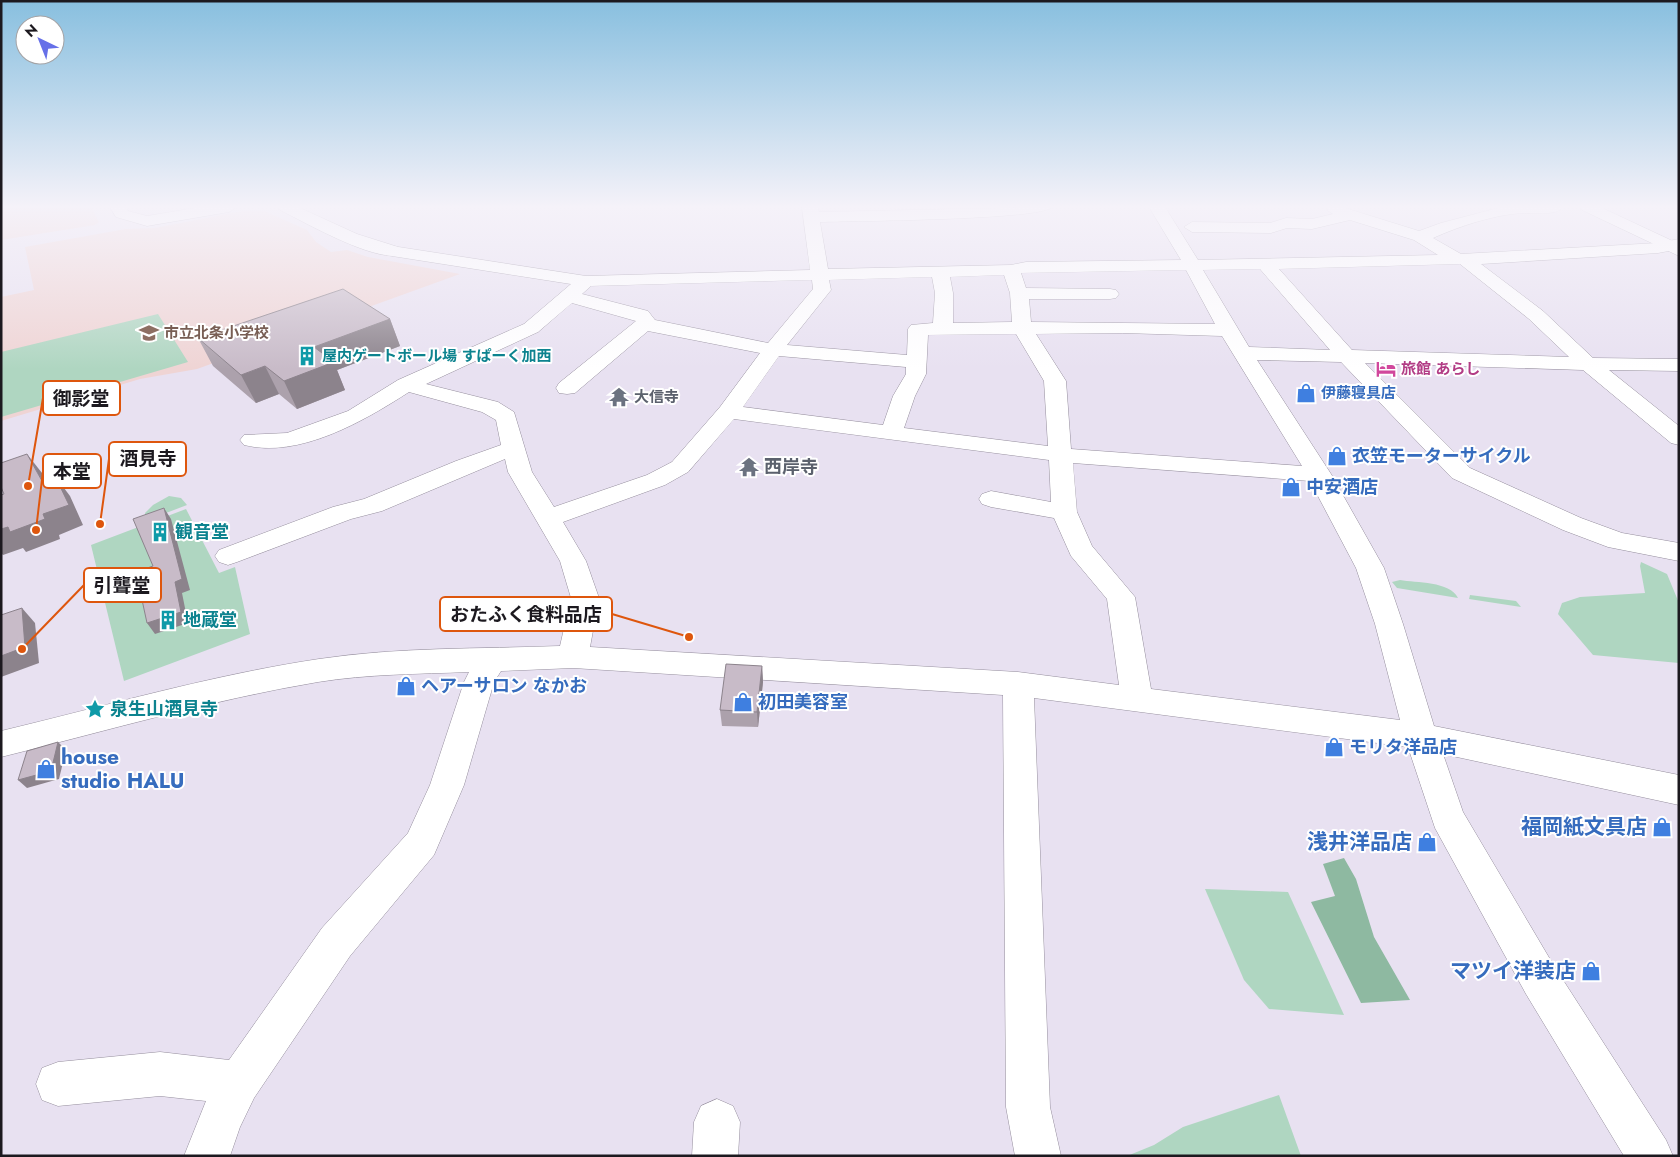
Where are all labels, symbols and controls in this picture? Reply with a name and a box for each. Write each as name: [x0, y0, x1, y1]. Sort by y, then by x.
north arrow: [15, 15, 65, 65]
text: N: [20, 19, 42, 42]
school or university icon: 市立北条小学校: [138, 322, 160, 344]
place label: 市立北条小学校: [164, 322, 269, 344]
building icon: 屋内ゲートボール場 すぱーく加西: [296, 345, 318, 367]
place label: 屋内ゲートボール場 すぱーく加西: [322, 345, 552, 367]
hotel icon: 旅館 あらし: [1375, 358, 1397, 380]
place label: 旅館 あらし: [1401, 358, 1481, 380]
callout: 御影堂: [43, 381, 120, 415]
shop icon: 伊藤寝具店: [1295, 382, 1317, 404]
place label: 伊藤寝具店: [1321, 382, 1396, 404]
text: 御影堂: [52, 385, 110, 412]
temple icon: 大信寺: [608, 386, 630, 408]
place label: 大信寺: [634, 386, 679, 408]
callout: 酒見寺: [109, 442, 186, 476]
place label: 衣笠モーターサイクル: [1352, 443, 1531, 469]
text: 酒見寺: [119, 445, 177, 472]
shop icon: 衣笠モーターサイクル: [1326, 445, 1348, 467]
callout: 本堂: [43, 454, 101, 488]
place label: 西岸寺: [764, 454, 818, 480]
temple icon: 西岸寺: [738, 456, 760, 478]
text: 本堂: [53, 458, 91, 485]
place label: 中安酒店: [1306, 474, 1378, 500]
shop icon: 中安酒店: [1280, 476, 1302, 498]
place label: 観音堂: [175, 519, 229, 545]
building icon: 観音堂: [149, 521, 171, 543]
callout: 引聾堂: [84, 568, 161, 602]
text: 引聾堂: [93, 572, 151, 599]
callout: おたふく食料品店: [440, 597, 612, 631]
text: おたふく食料品店: [450, 601, 602, 628]
place label: 地蔵堂: [183, 607, 237, 633]
building icon: 地蔵堂: [157, 609, 179, 631]
place label: ヘアーサロン なかお: [421, 673, 587, 699]
shop icon: ヘアーサロン なかお: [395, 675, 417, 697]
place label: 初田美容室: [758, 689, 848, 715]
shop icon: 初田美容室: [732, 691, 754, 713]
place label: 泉生山酒見寺: [110, 696, 218, 722]
place icon: 泉生山酒見寺: [84, 698, 106, 720]
place label: モリタ洋品店: [1349, 734, 1457, 760]
shop icon: モリタ洋品店: [1323, 736, 1345, 758]
place label: house studio HALU: [61, 742, 185, 796]
shop icon: house studio HALU: [35, 758, 57, 780]
place label: 福岡紙文具店: [1521, 812, 1647, 842]
shop icon: 福岡紙文具店: [1651, 816, 1673, 838]
place label: 浅井洋品店: [1307, 827, 1412, 857]
shop icon: 浅井洋品店: [1416, 831, 1438, 853]
place label: マツイ洋装店: [1450, 956, 1576, 986]
shop icon: マツイ洋装店: [1580, 960, 1602, 982]

